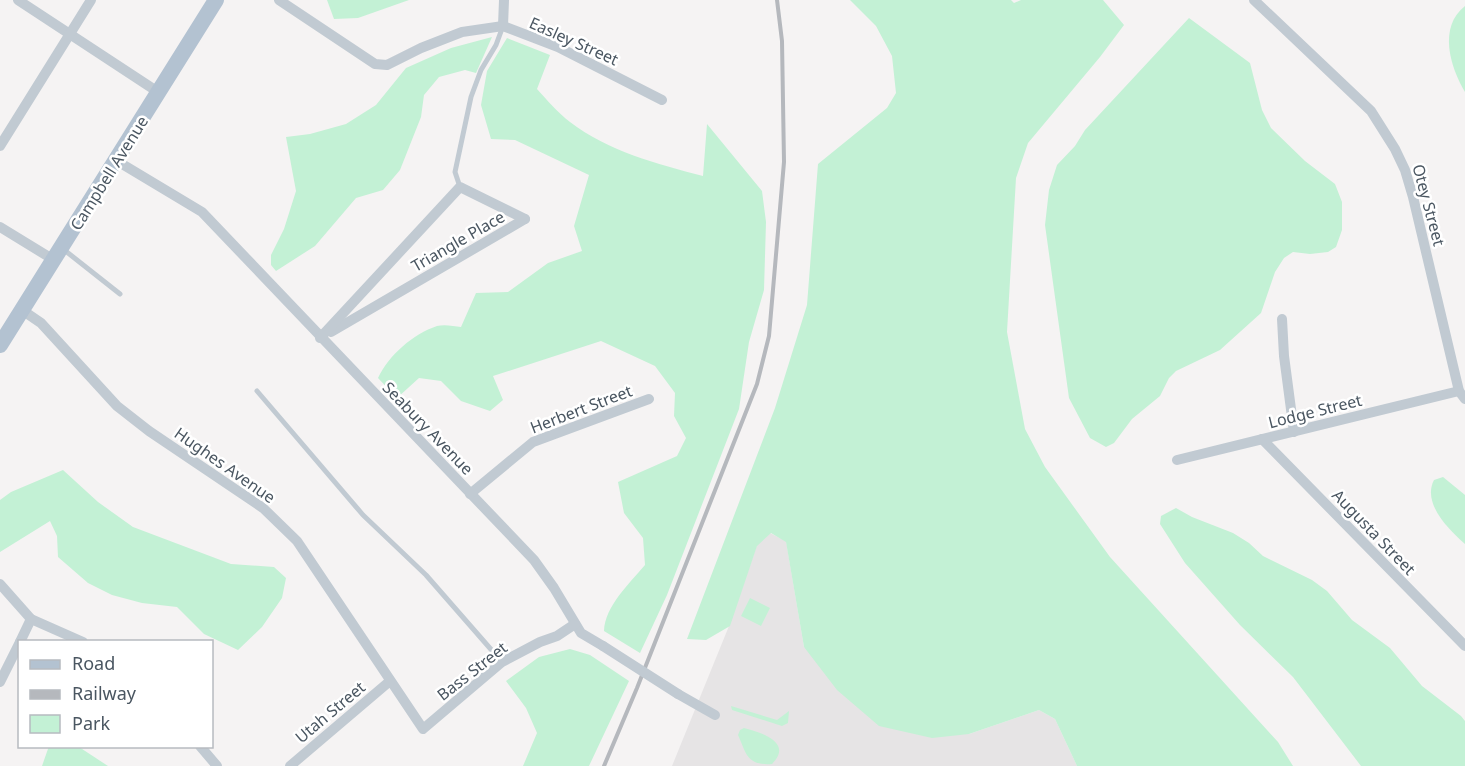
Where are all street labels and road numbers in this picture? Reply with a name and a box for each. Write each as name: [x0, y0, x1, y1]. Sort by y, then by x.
street label: Easley Street: [526, 12, 622, 71]
street label: Campbell Avenue: [65, 111, 153, 235]
street label: Otey Street: [1408, 162, 1451, 249]
street label: Triangle Place: [407, 205, 509, 277]
street label: Seabury Avenue: [378, 377, 478, 479]
street label: Herbert Street: [527, 379, 635, 439]
street label: Lodge Street: [1266, 389, 1364, 433]
street label: Hughes Avenue: [170, 422, 280, 508]
street label: Augusta Street: [1328, 484, 1421, 580]
street label: Bass Street: [432, 636, 512, 705]
street label: Utah Street: [290, 676, 370, 748]

